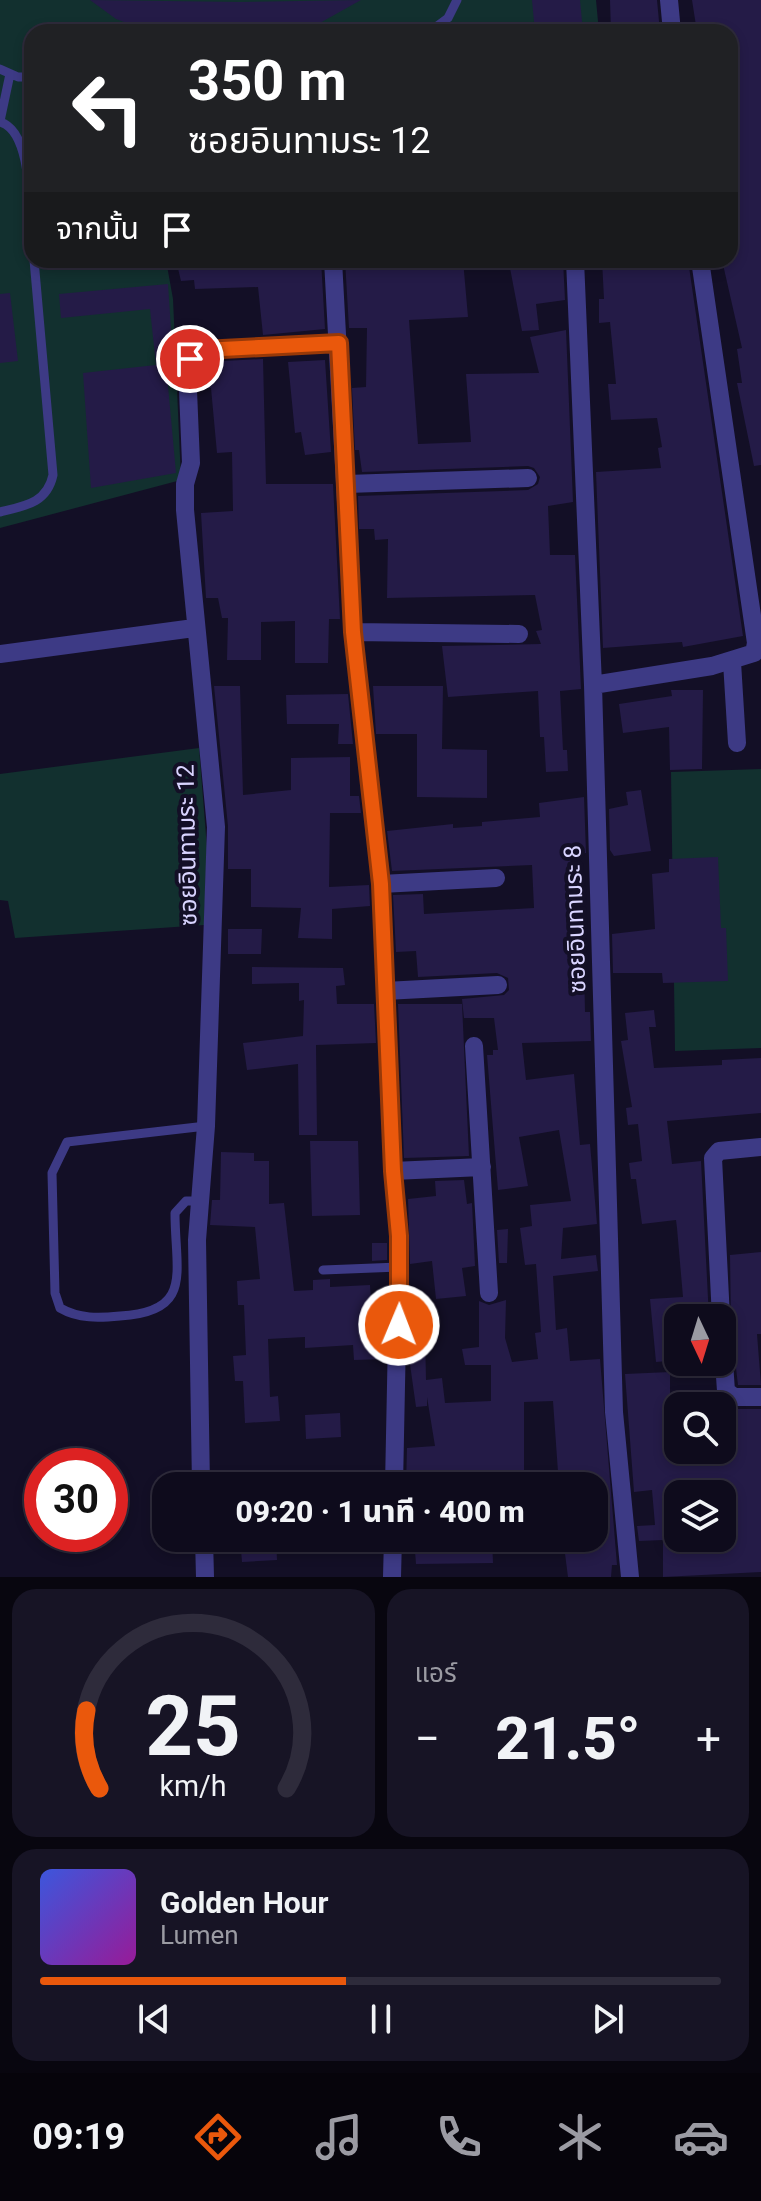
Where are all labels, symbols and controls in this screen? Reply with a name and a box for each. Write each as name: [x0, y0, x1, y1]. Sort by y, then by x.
text: 350 m: [188, 48, 347, 114]
icon: left: [56, 56, 160, 160]
text: ซอยอินทามระ 12: [188, 120, 431, 162]
icon: arrive: [155, 208, 199, 252]
text: จากนั้น: [56, 211, 139, 246]
pin: [156, 325, 224, 393]
icon: arrive: [168, 337, 212, 381]
street label: ซอยอินทามระ 12: [172, 764, 202, 926]
street label: ซอยอินทามระ 8: [558, 844, 592, 994]
position arrow: [357, 1283, 441, 1367]
north arrow: [664, 1304, 736, 1376]
map controls: [664, 1304, 736, 1552]
button: search: [664, 1392, 736, 1464]
speed limit sign: 30: [24, 1448, 128, 1552]
button: layers: [664, 1480, 736, 1552]
text: 09:20 · 1 นาที · 400 m: [235, 1494, 525, 1529]
text: แอร์: [415, 1658, 457, 1688]
text: 25: [146, 1678, 241, 1775]
text: 21.5°: [495, 1703, 640, 1774]
text: −: [415, 1713, 440, 1765]
text: +: [696, 1713, 721, 1765]
text: km/h: [160, 1769, 227, 1803]
text: Golden Hour: [160, 1885, 329, 1920]
text: Lumen: [160, 1920, 239, 1950]
icon: previous: [132, 1997, 176, 2041]
icon: pause: [359, 1997, 403, 2041]
icon: next: [586, 1997, 630, 2041]
icon: directions: [190, 2109, 246, 2165]
icon: music: [311, 2109, 367, 2165]
icon: phone: [431, 2109, 487, 2165]
icon: climate: [552, 2109, 608, 2165]
icon: car: [673, 2109, 729, 2165]
text: 09:19: [32, 2116, 125, 2158]

